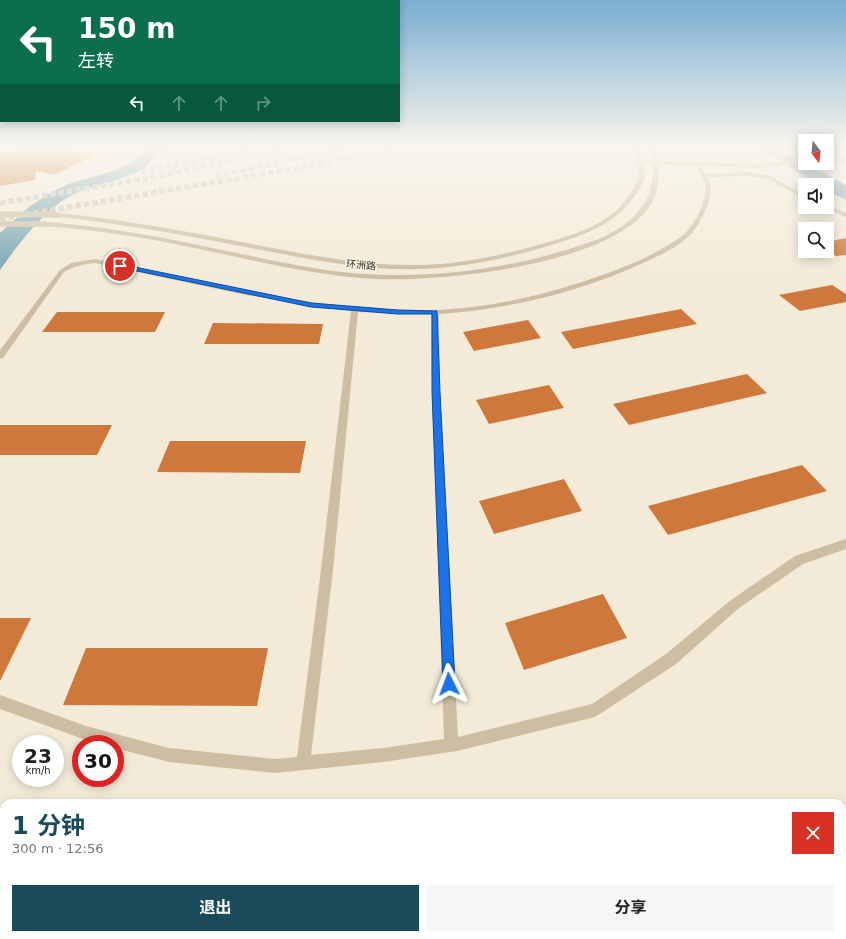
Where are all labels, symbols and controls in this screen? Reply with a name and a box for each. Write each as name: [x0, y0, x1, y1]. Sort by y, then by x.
text: 150 m: [78, 12, 175, 45]
icon: left: [12, 16, 64, 68]
text: 左转: [78, 50, 114, 71]
icon: left: [126, 92, 148, 114]
icon: ahead: [168, 92, 190, 114]
icon: ahead: [210, 92, 232, 114]
icon: right: [252, 92, 274, 114]
north arrow: [798, 134, 834, 170]
map controls: [798, 134, 834, 258]
button: sound: [798, 178, 834, 214]
button: search: [798, 222, 834, 258]
pin: [103, 249, 137, 283]
icon: arrive: [109, 255, 131, 277]
street label: 环洲路: [346, 258, 376, 272]
position arrow: [428, 663, 470, 705]
speed limit sign: 30: [72, 735, 124, 787]
text: 23: [24, 744, 52, 768]
text: km/h: [25, 765, 51, 776]
text: 1 分钟: [12, 812, 85, 840]
button: close: [792, 812, 834, 854]
text: 300 m · 12:56: [12, 841, 103, 856]
button: 退出: [12, 885, 419, 931]
button: 分享: [427, 885, 834, 931]

